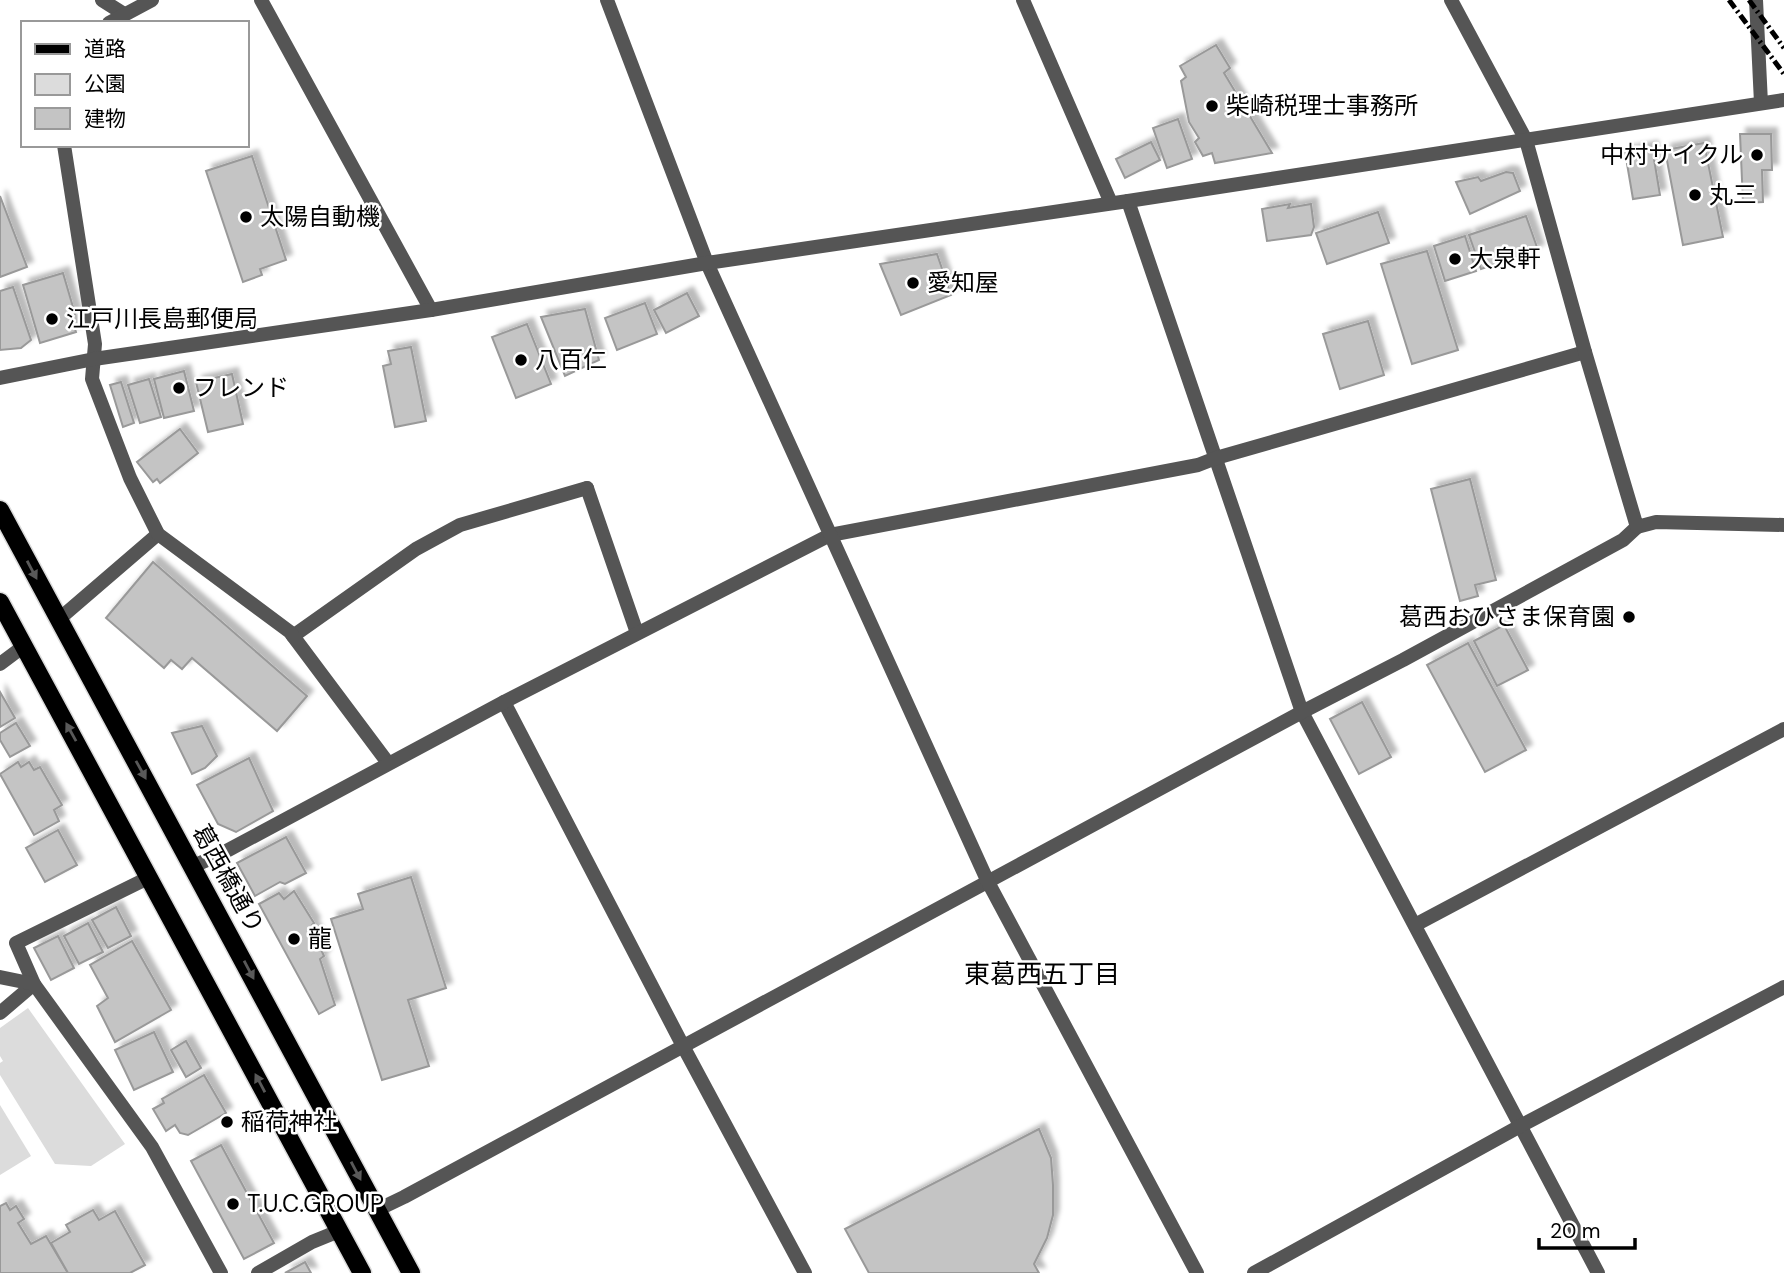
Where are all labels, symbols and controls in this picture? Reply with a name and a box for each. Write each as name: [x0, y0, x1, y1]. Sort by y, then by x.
legend: [21, 21, 248, 147]
text: 道路: [84, 35, 126, 63]
text: 公園: [84, 70, 126, 98]
place label: 柴崎税理士事務所: [1226, 90, 1418, 121]
marker: 柴崎税理士事務所: [1204, 98, 1220, 114]
text: 建物: [84, 105, 126, 133]
place label: 中村サイクル: [1600, 139, 1743, 170]
marker: 中村サイクル: [1749, 147, 1765, 163]
place label: 丸三: [1709, 179, 1757, 210]
marker: 丸三: [1687, 187, 1703, 203]
place label: 太陽自動機: [260, 201, 380, 232]
marker: 太陽自動機: [238, 209, 254, 225]
place label: 大泉軒: [1469, 243, 1541, 274]
marker: 大泉軒: [1447, 251, 1463, 267]
place label: 愛知屋: [927, 267, 999, 298]
marker: 愛知屋: [905, 275, 921, 291]
place label: 江戸川長島郵便局: [66, 303, 258, 334]
marker: 江戸川長島郵便局: [44, 311, 60, 327]
place label: 八百仁: [535, 344, 607, 375]
marker: 八百仁: [513, 352, 529, 368]
place label: フレンド: [193, 372, 289, 403]
marker: フレンド: [171, 380, 187, 396]
one-way arrow: [26, 561, 38, 580]
place label: 葛西おひさま保育園: [1399, 601, 1615, 632]
marker: 葛西おひさま保育園: [1621, 609, 1637, 625]
one-way arrow: [65, 722, 76, 742]
one-way arrow: [134, 761, 146, 781]
street label: 葛西橋通り: [186, 819, 271, 939]
place label: 龍: [308, 923, 332, 954]
marker: 龍: [286, 931, 302, 947]
district label: 東葛西五丁目: [964, 957, 1120, 991]
one-way arrow: [243, 960, 255, 980]
one-way arrow: [254, 1073, 266, 1093]
place label: 稲荷神社: [241, 1106, 337, 1137]
marker: 稲荷神社: [219, 1114, 235, 1130]
one-way arrow: [350, 1161, 362, 1181]
place label: T.U.C.GROUP: [247, 1188, 384, 1219]
marker: T.U.C.GROUP: [225, 1196, 241, 1212]
scale bar: [1539, 1206, 1635, 1250]
text: 20 m: [1550, 1217, 1601, 1245]

